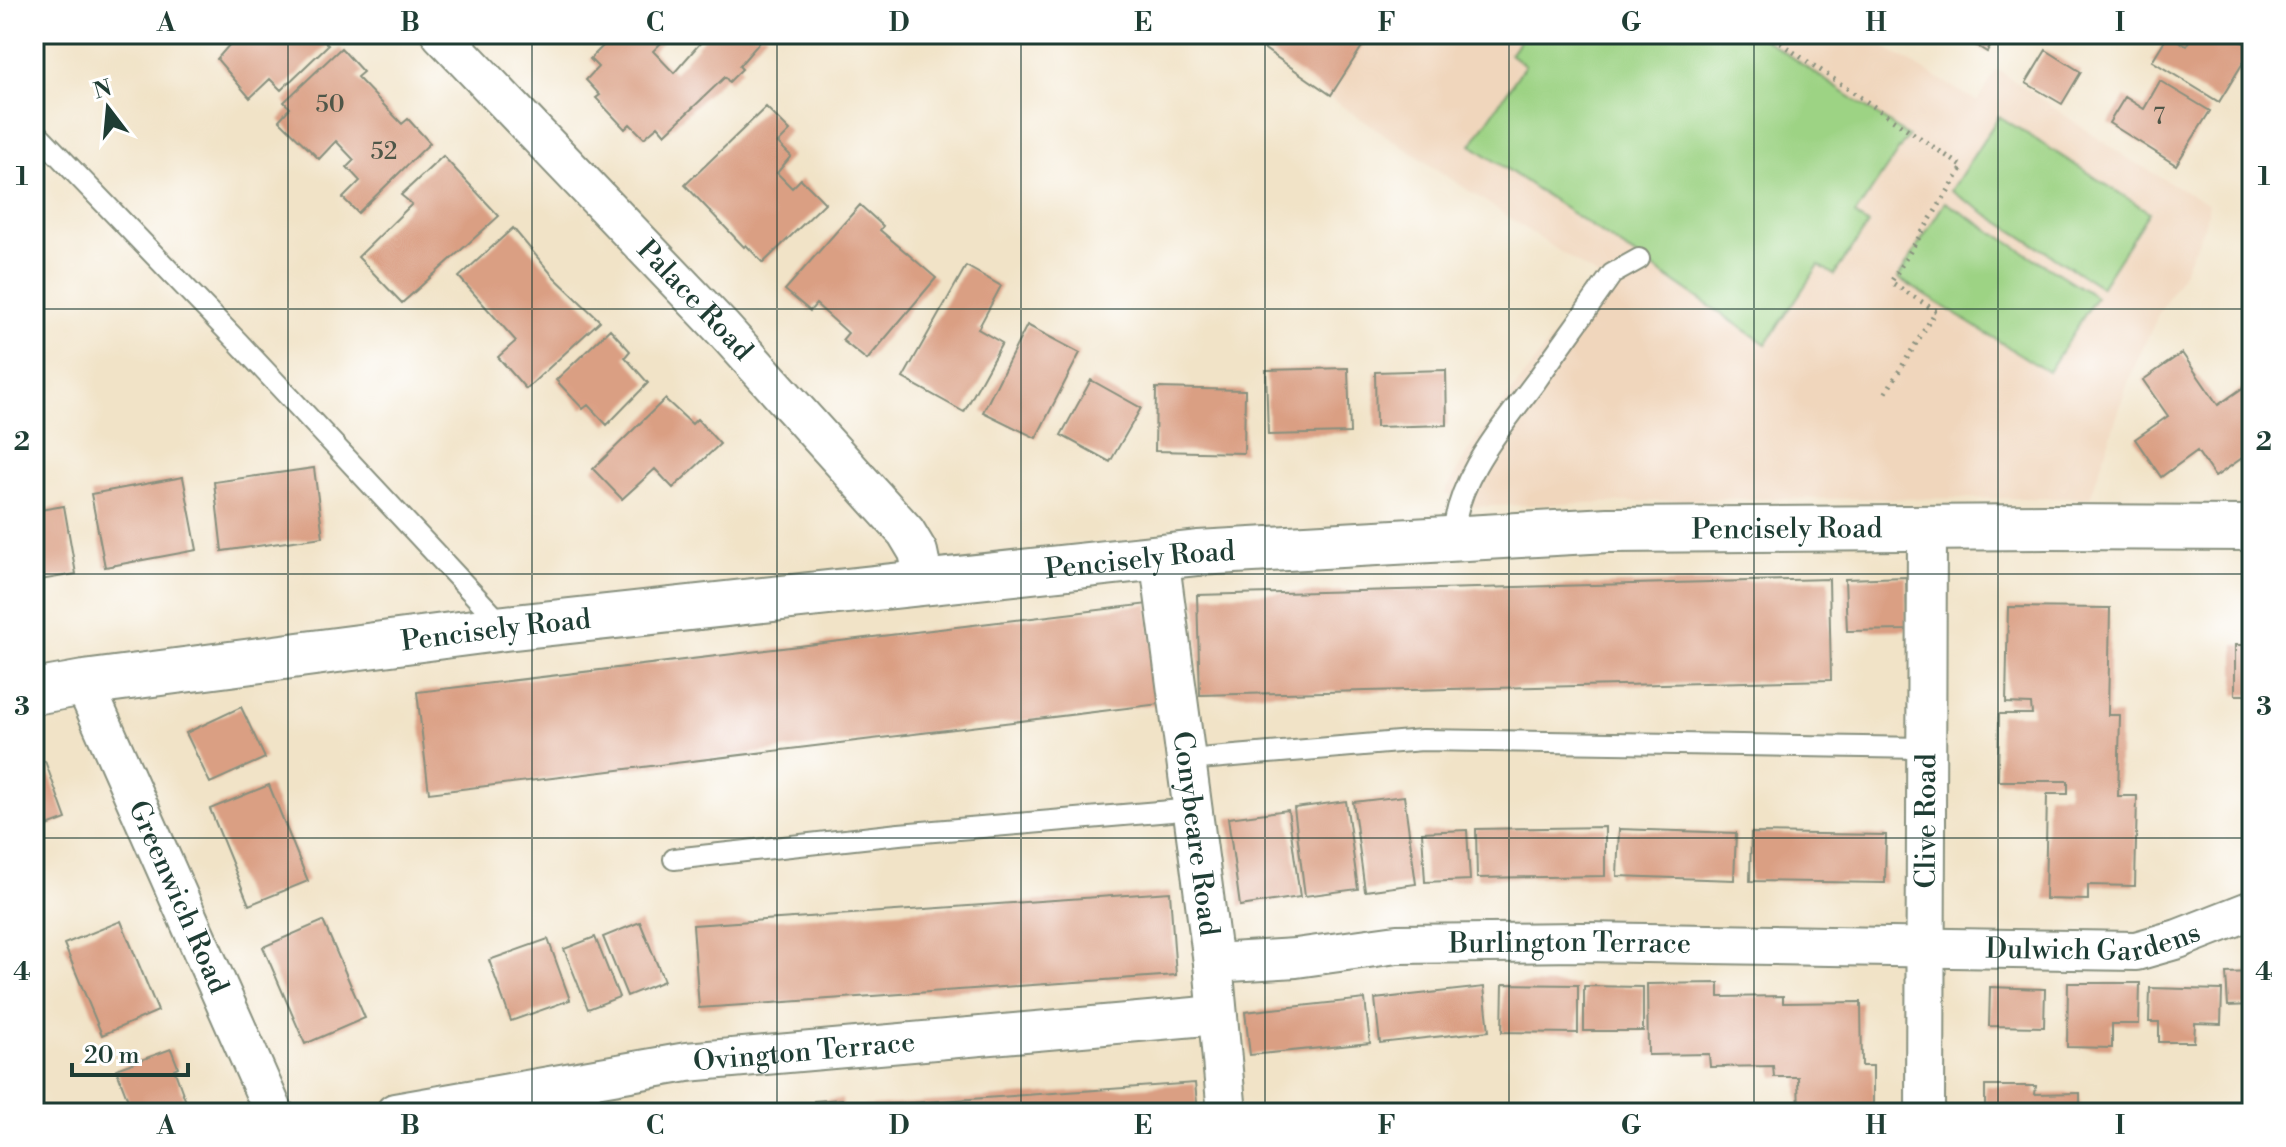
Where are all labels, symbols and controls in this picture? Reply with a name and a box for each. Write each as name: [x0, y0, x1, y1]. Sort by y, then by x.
text: A: [156, 7, 176, 39]
text: B: [400, 7, 420, 39]
text: C: [646, 7, 664, 39]
text: D: [889, 7, 909, 39]
text: E: [1134, 7, 1152, 39]
text: F: [1378, 7, 1396, 39]
text: G: [1621, 7, 1642, 39]
text: H: [1865, 7, 1887, 39]
text: I: [2115, 7, 2125, 39]
north arrow: [68, 68, 148, 148]
text: N: [91, 75, 116, 106]
house number: 50: [315, 90, 345, 120]
house number: 7: [2153, 102, 2165, 132]
house number: 52: [371, 137, 397, 167]
text: 1: [16, 161, 29, 193]
text: 1: [2258, 161, 2271, 193]
street label: Palace Road: [630, 232, 761, 368]
text: 2: [14, 426, 30, 458]
text: 2: [2256, 426, 2272, 458]
street label: Pencisely Road: [1691, 511, 1883, 547]
street label: Pencisely Road: [1043, 533, 1236, 587]
street label: Pencisely Road: [399, 601, 592, 659]
text: 3: [14, 691, 30, 723]
text: 3: [2256, 691, 2272, 723]
street label: Conybeare Road: [1165, 729, 1227, 938]
street label: Clive Road: [1908, 753, 1944, 889]
street label: Greenwich Road: [121, 795, 237, 999]
street label: Dulwich Gardens: [1985, 915, 2205, 969]
street label: Burlington Terrace: [1448, 924, 1691, 961]
text: 4: [13, 956, 31, 988]
text: 4: [2255, 956, 2273, 988]
street label: Ovington Terrace: [692, 1024, 917, 1079]
scale bar: [72, 1027, 188, 1077]
text: 20 m: [84, 1041, 140, 1071]
text: A: [156, 1110, 176, 1142]
text: B: [400, 1110, 420, 1142]
text: C: [646, 1110, 664, 1142]
text: D: [889, 1110, 909, 1142]
text: E: [1134, 1110, 1152, 1142]
text: F: [1378, 1110, 1396, 1142]
text: G: [1621, 1110, 1642, 1142]
text: H: [1865, 1110, 1887, 1142]
text: I: [2115, 1110, 2125, 1142]

